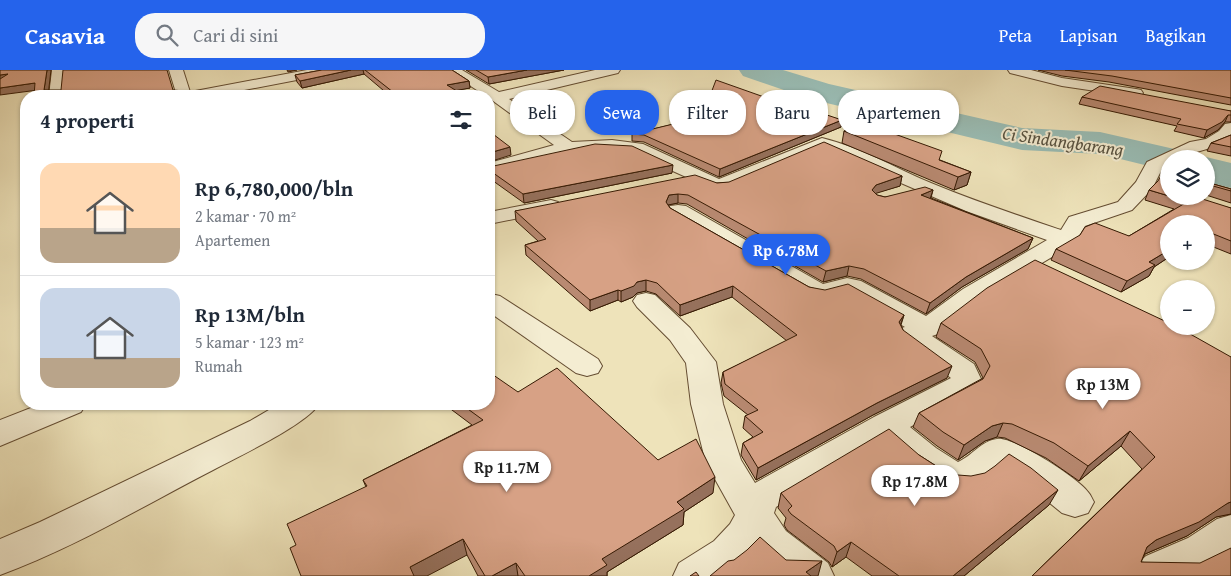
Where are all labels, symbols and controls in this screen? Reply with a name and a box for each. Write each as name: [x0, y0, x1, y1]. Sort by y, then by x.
search box: [135, 13, 485, 58]
text: Casavia: [25, 18, 105, 53]
icon: search: [153, 21, 181, 49]
text: Cari di sini: [193, 21, 278, 49]
text: Peta: [999, 22, 1032, 49]
text: Lapisan: [1060, 22, 1118, 49]
text: Bagikan: [1146, 22, 1206, 49]
chip: Beli: [510, 90, 575, 135]
chip: Sewa: [585, 90, 659, 135]
chip: Filter: [669, 90, 746, 135]
chip: Baru: [756, 90, 828, 135]
chip: Apartemen: [838, 90, 959, 135]
text: 4 properti: [40, 105, 134, 136]
icon: filters: [447, 106, 475, 134]
water label: Ci Sindangbarang: [1001, 119, 1125, 163]
map controls: [1160, 150, 1215, 335]
button: layers: [1160, 150, 1215, 205]
text: Rp 6,780,000/bln: [195, 173, 353, 204]
icon: home: [80, 183, 140, 243]
text: 2 kamar · 70 m²: [195, 204, 296, 228]
button: +: [1160, 215, 1215, 270]
text: Apartemen: [195, 228, 270, 252]
pin: Rp 6.78M: [734, 234, 838, 276]
text: Rp 6.78M: [753, 238, 819, 262]
button: −: [1160, 280, 1215, 335]
text: Rp 13M/bln: [195, 299, 305, 330]
icon: home: [80, 308, 140, 368]
text: 5 kamar · 123 m²: [195, 330, 304, 354]
text: Rumah: [195, 354, 242, 378]
pin: Rp 13M: [1062, 368, 1144, 410]
text: Rp 13M: [1077, 372, 1129, 396]
pin: Rp 11.7M: [455, 450, 559, 493]
text: Rp 11.7M: [474, 455, 540, 479]
pin: Rp 17.8M: [863, 464, 967, 507]
text: Rp 17.8M: [882, 469, 948, 493]

